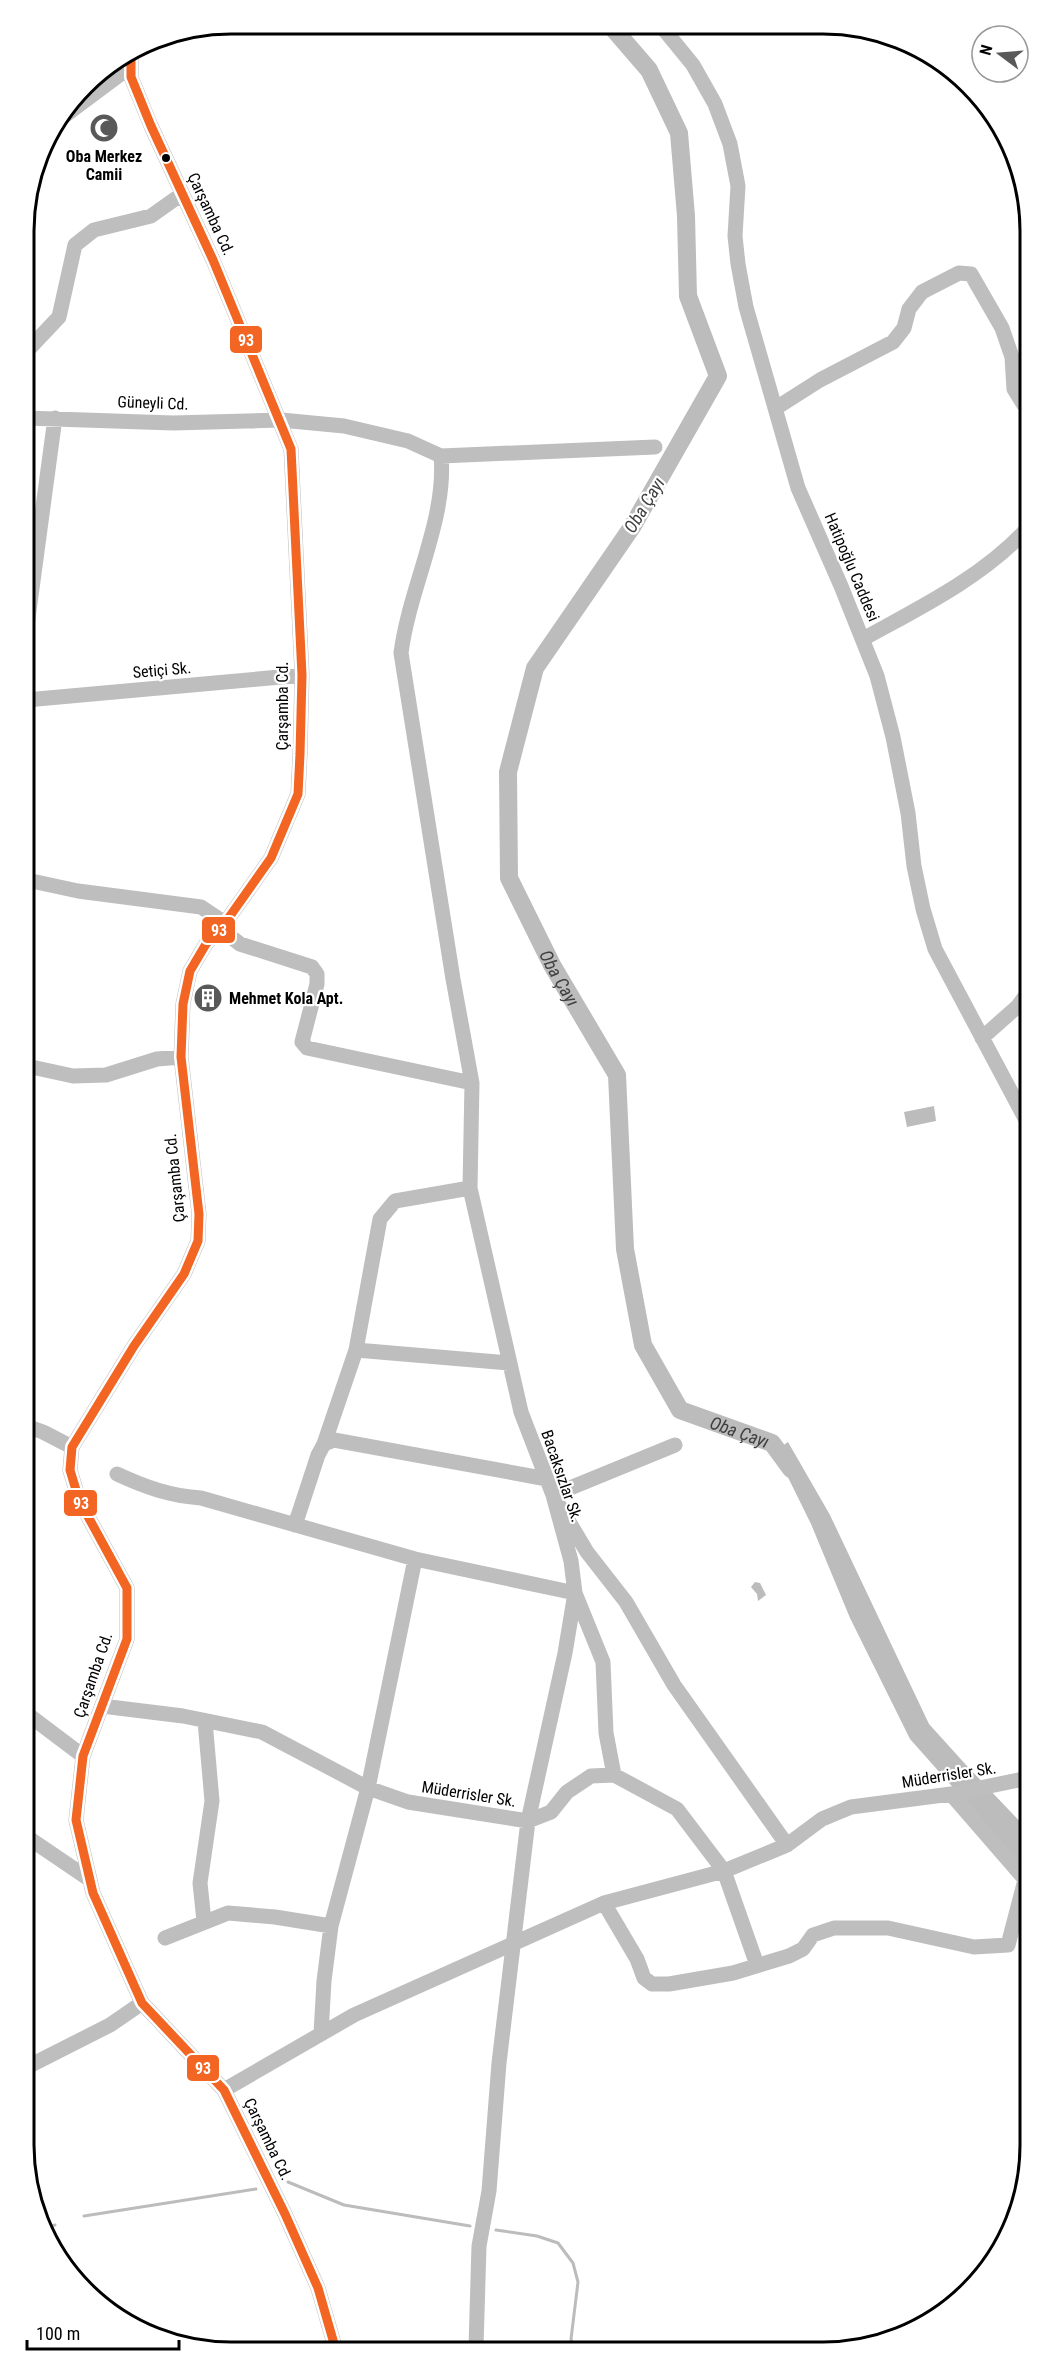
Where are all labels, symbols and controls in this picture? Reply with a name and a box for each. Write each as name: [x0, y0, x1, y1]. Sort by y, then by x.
north arrow: [970, 24, 1030, 84]
text: N: [976, 43, 997, 57]
mosque icon: Oba Merkez Camii: [88, 112, 120, 144]
place label: Oba Merkez Camii: [66, 147, 142, 184]
unlabelled marker: [160, 152, 172, 164]
street label: Çarşamba Cd.: [184, 170, 238, 258]
line badge: 93: [229, 325, 263, 354]
text: 93: [238, 331, 254, 350]
street label: Güneyli Cd.: [117, 392, 189, 414]
water label: Oba Çayı: [619, 473, 669, 537]
street label: Hatipoğlu Caddesi: [821, 510, 883, 624]
street label: Setiçi Sk.: [132, 658, 192, 682]
street label: Çarşamba Cd.: [273, 661, 292, 751]
line badge: 93: [201, 916, 236, 944]
text: 93: [211, 921, 227, 940]
water label: Oba Çayı: [536, 946, 584, 1010]
building icon: Mehmet Kola Apt.: [192, 982, 224, 1014]
place label: Mehmet Kola Apt.: [229, 989, 343, 1008]
street label: Çarşamba Cd.: [161, 1133, 189, 1223]
water label: Oba Çayı: [707, 1411, 772, 1452]
street label: Bacaksızlar Sk.: [537, 1427, 587, 1525]
line badge: 93: [63, 1489, 98, 1517]
text: 93: [73, 1494, 89, 1513]
street label: Çarşamba Cd.: [70, 1630, 116, 1720]
street label: Müderrisler Sk.: [900, 1758, 998, 1792]
street label: Müderrisler Sk.: [420, 1777, 518, 1811]
line badge: 93: [186, 2054, 220, 2082]
text: 93: [195, 2059, 211, 2078]
street label: Çarşamba Cd.: [240, 2095, 296, 2183]
scale bar: [27, 2313, 178, 2351]
text: 100 m: [36, 2323, 80, 2344]

